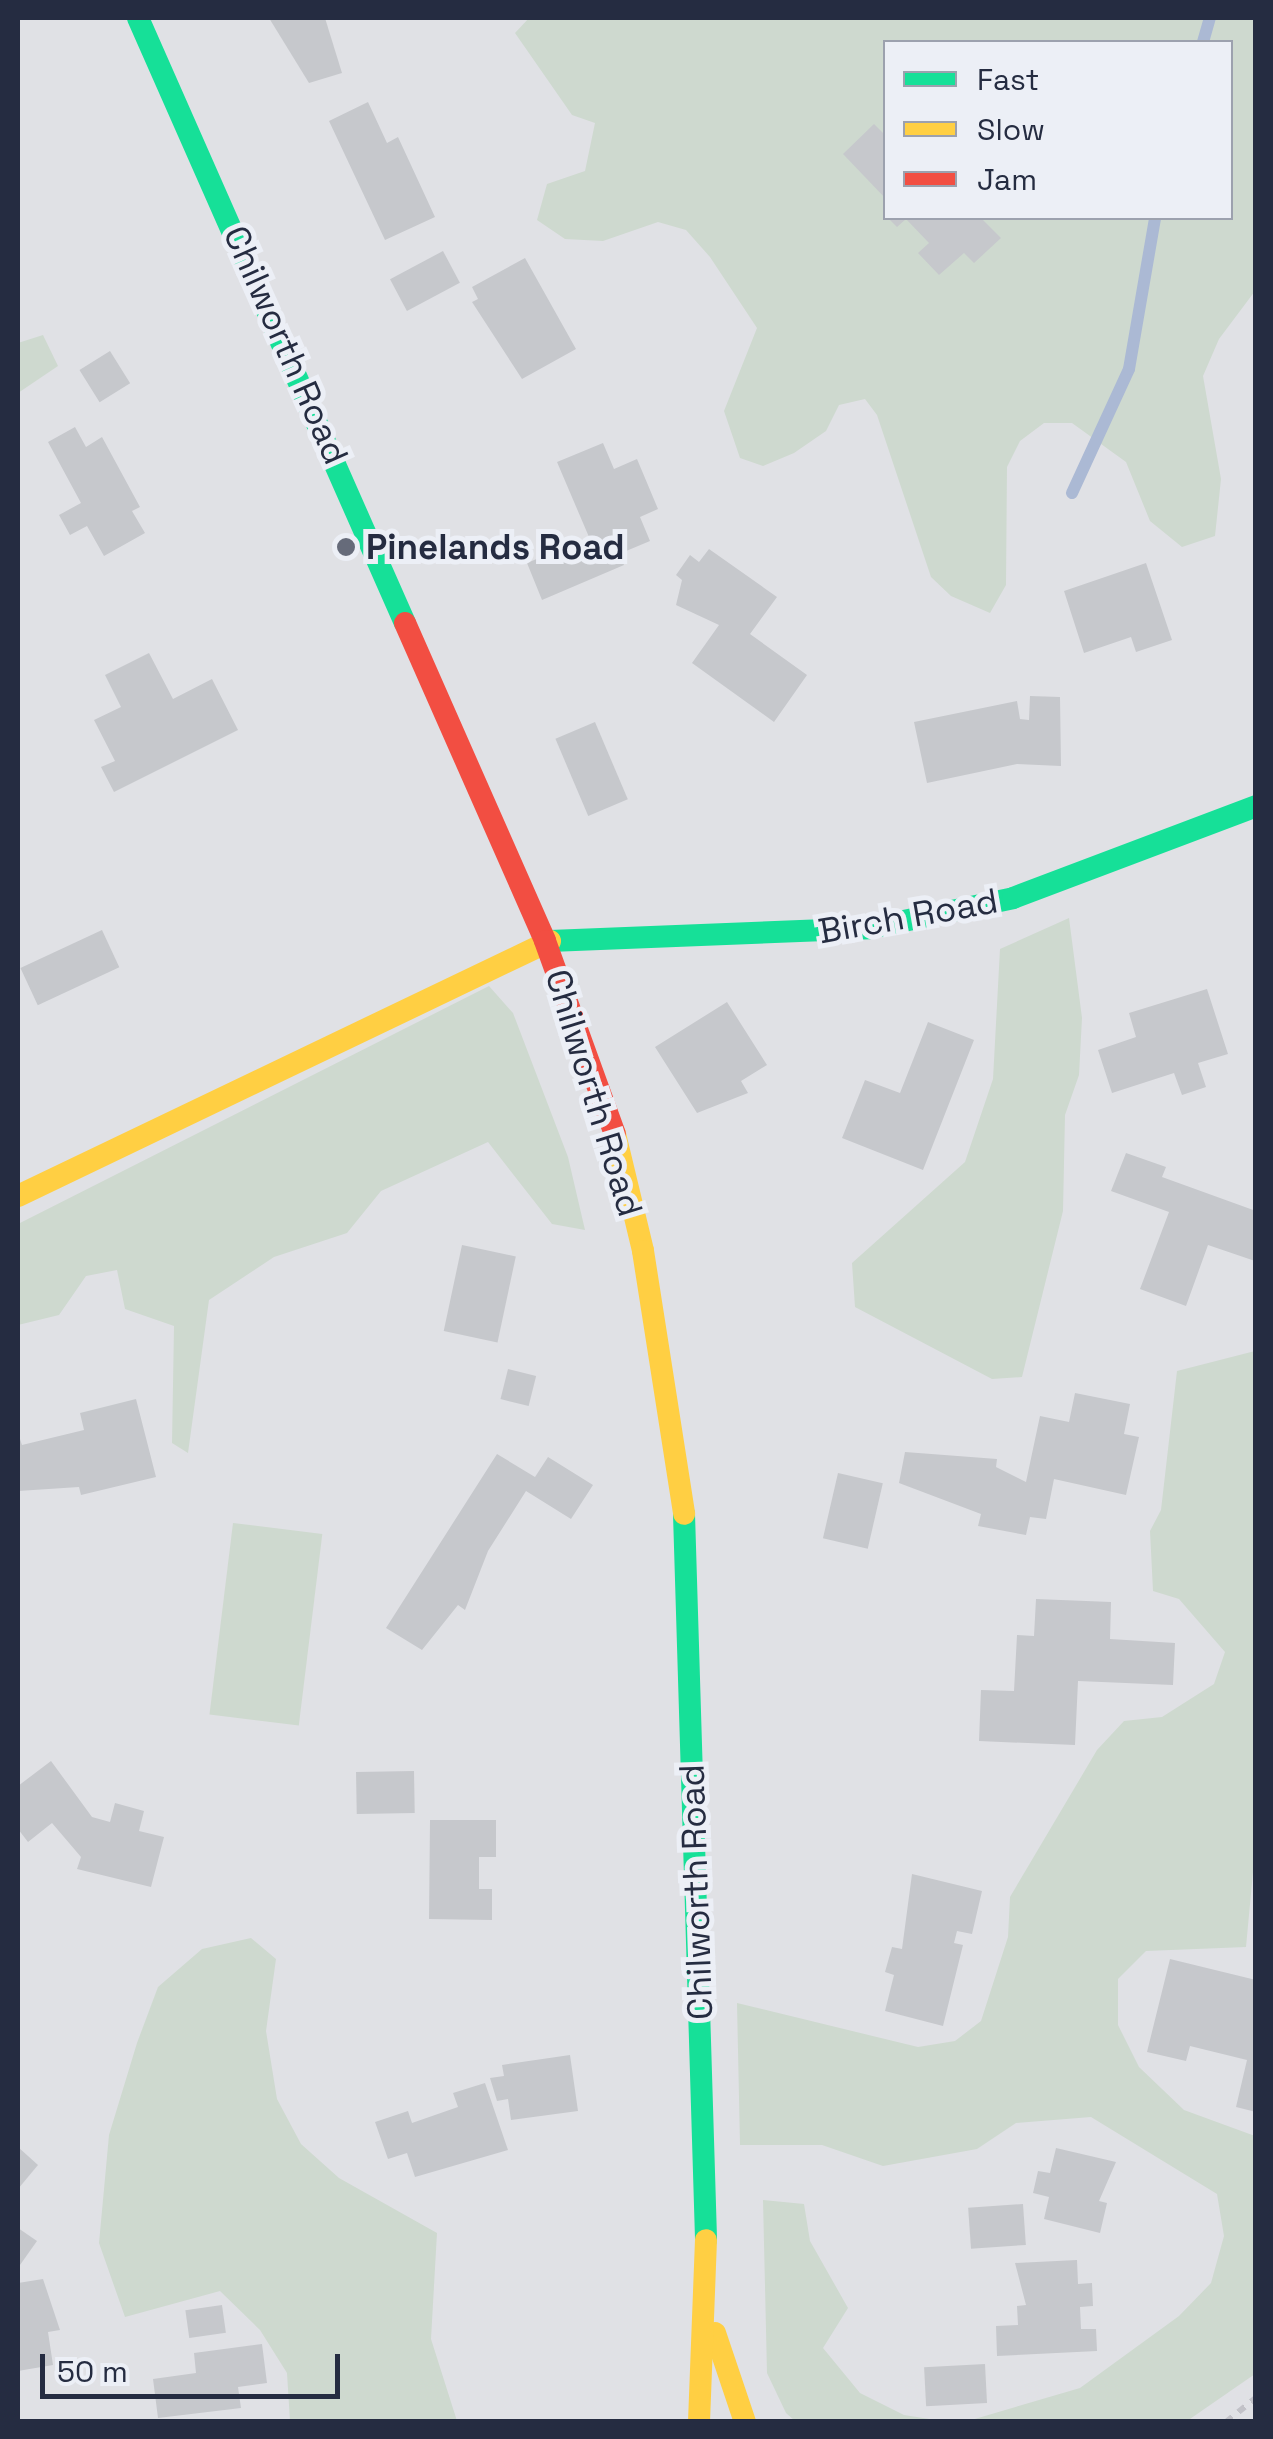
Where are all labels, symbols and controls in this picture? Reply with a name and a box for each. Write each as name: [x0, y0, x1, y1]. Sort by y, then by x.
legend: [883, 40, 1233, 220]
text: Fast: [977, 60, 1039, 99]
text: Slow: [977, 110, 1045, 149]
text: Jam: [977, 160, 1037, 199]
street label: Chilworth Road: [215, 220, 357, 470]
place label: Pinelands Road: [366, 526, 625, 568]
marker: Pinelands Road: [335, 536, 357, 558]
street label: Birch Road: [815, 880, 1001, 952]
street label: Chilworth Road: [536, 964, 652, 1222]
street label: Chilworth Road: [671, 1763, 721, 2021]
scale bar: [45, 2334, 345, 2396]
text: 50 m: [57, 2352, 128, 2391]

